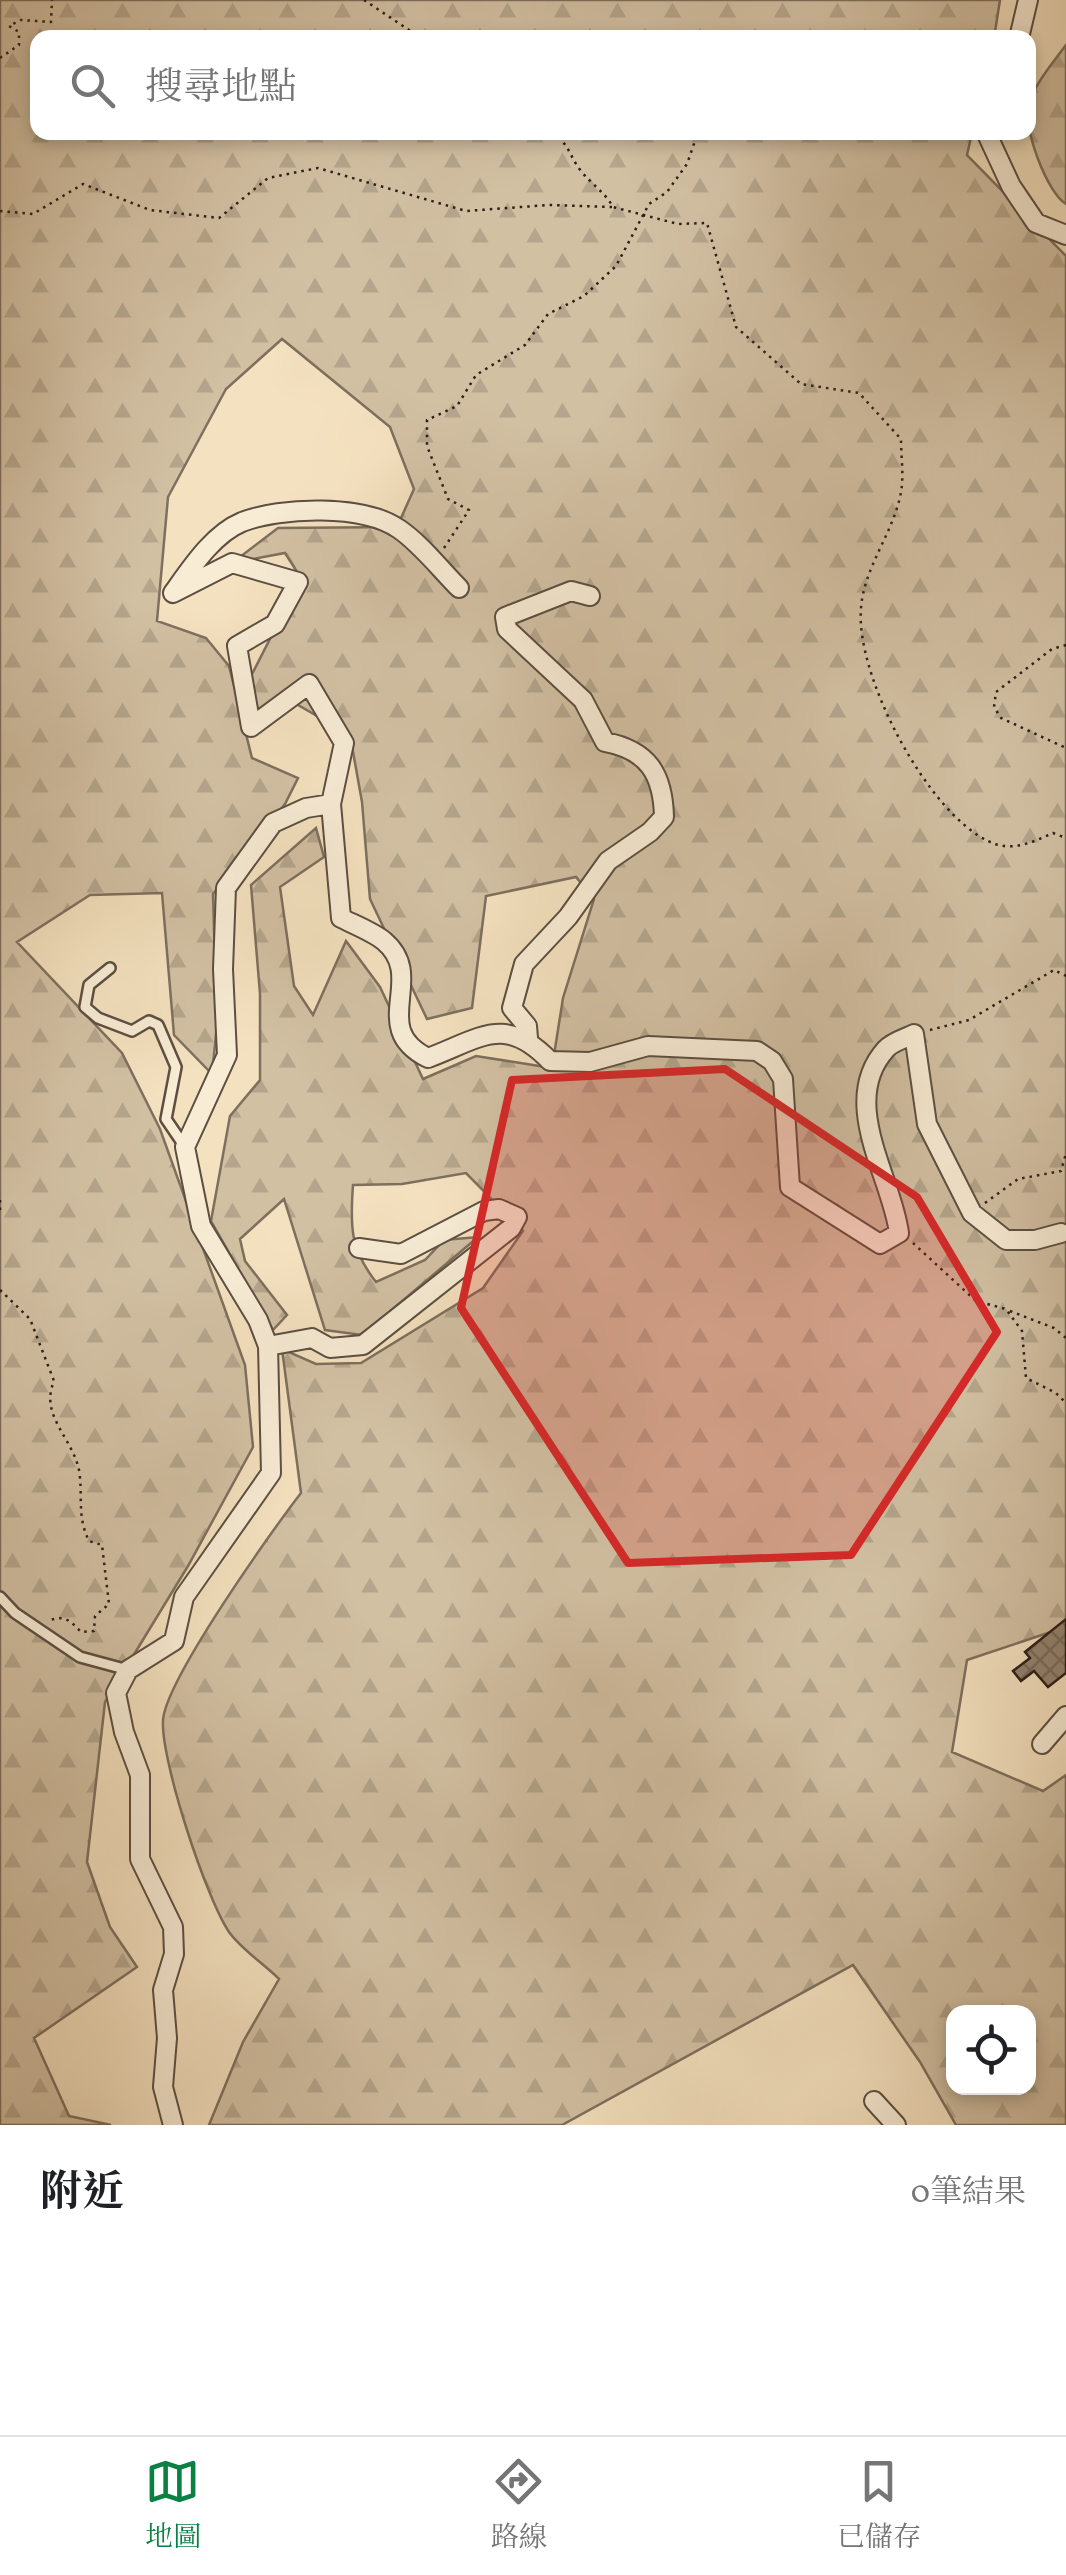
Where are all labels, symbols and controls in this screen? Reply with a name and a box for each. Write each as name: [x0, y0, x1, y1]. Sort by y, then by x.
search box: [30, 30, 1036, 140]
icon: search: [65, 58, 120, 113]
text: 搜尋地點: [145, 63, 297, 116]
map controls: [946, 2005, 1036, 2095]
button: locate: [946, 2005, 1036, 2095]
text: 附近: [40, 2165, 124, 2224]
text: 0筆結果: [911, 2172, 1026, 2216]
tab: 地圖: [145, 2454, 201, 2558]
tab: 路線: [491, 2454, 547, 2558]
tab: 已儲存: [837, 2454, 921, 2558]

